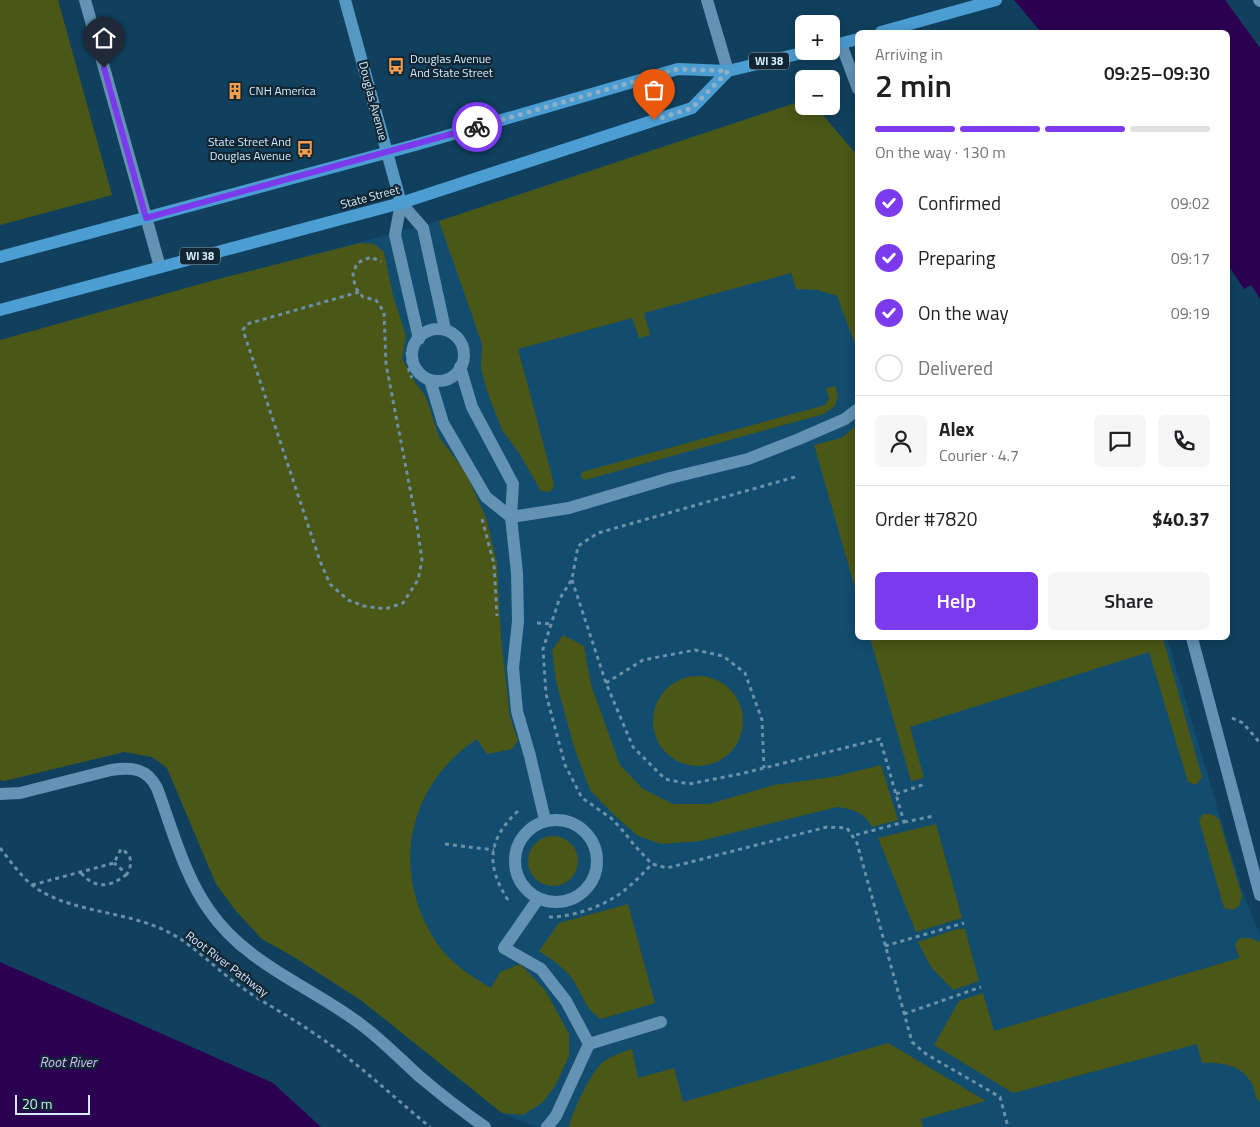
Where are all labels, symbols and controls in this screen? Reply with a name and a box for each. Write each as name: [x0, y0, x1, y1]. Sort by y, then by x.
map controls: [795, 15, 840, 115]
button: +: [795, 15, 840, 60]
pin: [83, 17, 125, 68]
icon: home: [90, 24, 118, 52]
text: Arriving in: [875, 42, 943, 66]
place label: Douglas Avenue And State Street: [410, 49, 494, 82]
road number: WI 38: [749, 52, 789, 70]
bus stop icon: Douglas Avenue And State Street: [386, 56, 406, 76]
text: 09:25–09:30: [1104, 58, 1210, 87]
street label: Douglas Avenue: [354, 59, 393, 143]
text: 2 min: [875, 61, 952, 109]
pin: [633, 69, 675, 120]
button: −: [795, 70, 840, 115]
icon: bag: [640, 76, 668, 104]
building icon: CNH America: [225, 81, 245, 101]
place label: CNH America: [249, 81, 316, 100]
courier: [452, 102, 502, 152]
icon: bike: [463, 113, 491, 141]
place label: State Street And Douglas Avenue: [208, 132, 291, 165]
bus stop icon: State Street And Douglas Avenue: [295, 139, 315, 159]
text: On the way · 130 m: [875, 140, 1006, 164]
street label: State Street: [338, 179, 402, 214]
text: Confirmed: [918, 188, 1001, 217]
icon: check: [875, 189, 903, 217]
text: 09:02: [1171, 191, 1210, 215]
text: Preparing: [918, 243, 995, 272]
icon: check: [875, 244, 903, 272]
text: 09:17: [1171, 246, 1210, 270]
road number: WI 38: [180, 248, 220, 264]
text: On the way: [918, 298, 1009, 327]
icon: check: [875, 299, 903, 327]
text: 09:19: [1171, 301, 1210, 325]
text: Delivered: [918, 353, 993, 382]
text: Alex: [939, 414, 974, 443]
button: person: [875, 415, 927, 467]
button: chat: [1094, 415, 1146, 467]
button: phone: [1158, 415, 1210, 467]
text: Courier · 4.7: [939, 443, 1019, 467]
text: Order #7820: [875, 504, 977, 533]
text: $40.37: [1152, 504, 1210, 533]
button: Help: [875, 572, 1038, 630]
button: Share: [1048, 572, 1210, 630]
street label: Root River Pathway: [182, 926, 273, 1001]
water label: Root River: [40, 1051, 98, 1072]
scale bar: [15, 1092, 90, 1115]
text: 20 m: [22, 1093, 52, 1114]

